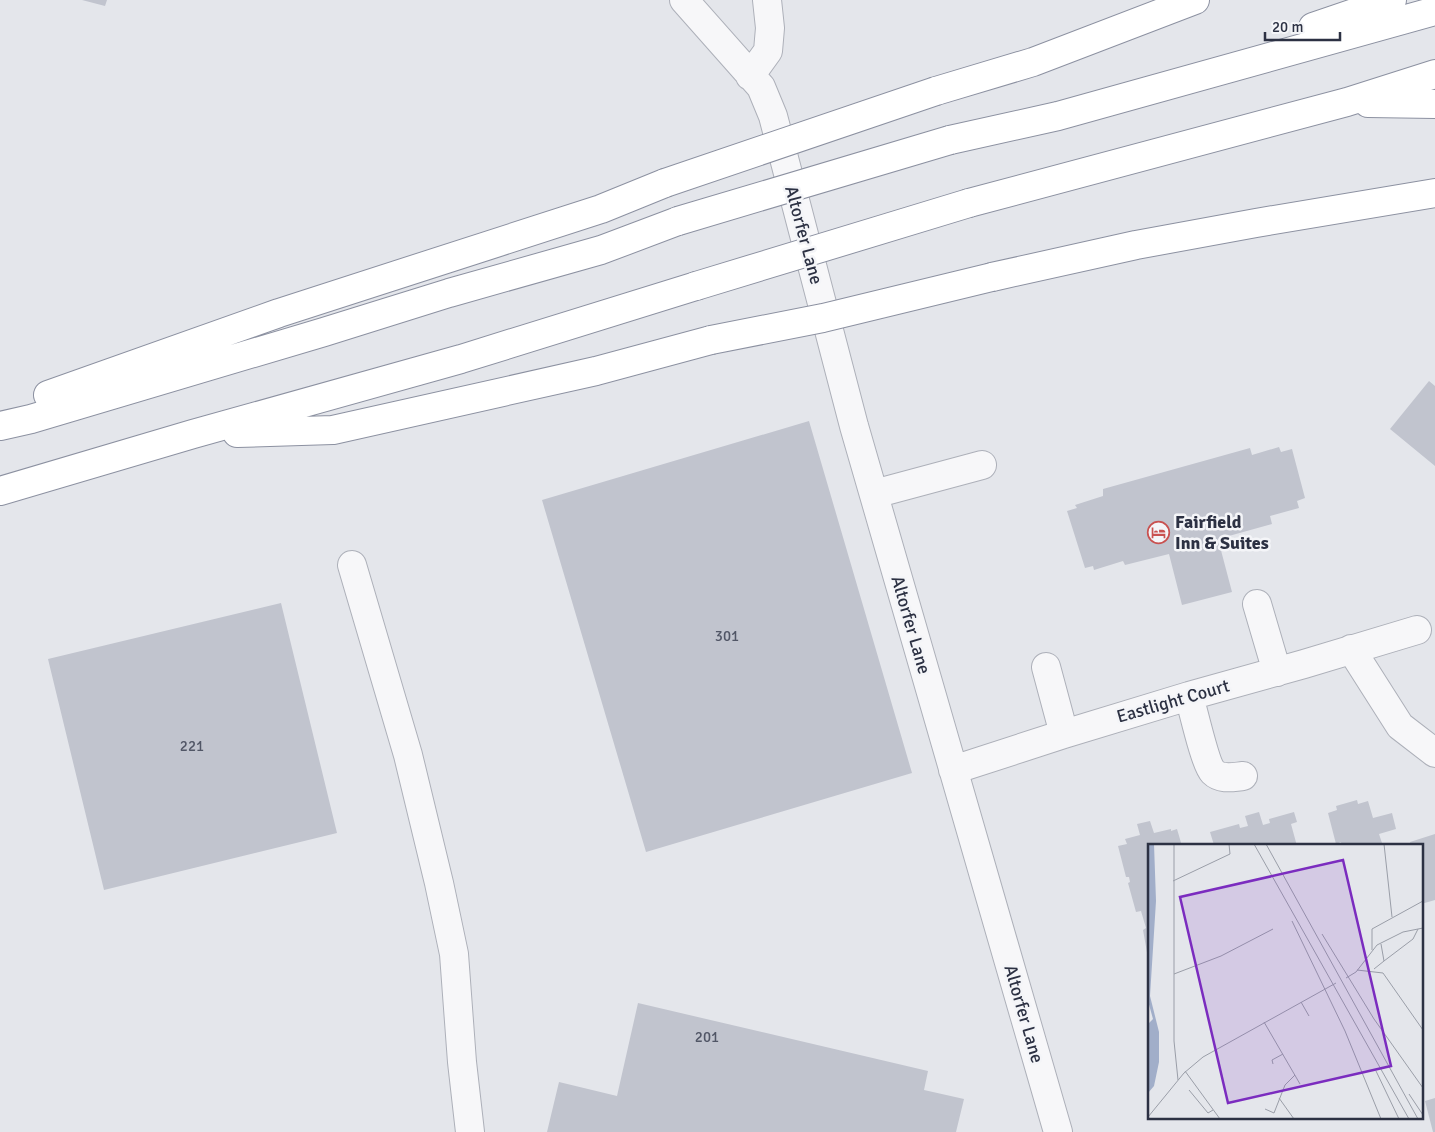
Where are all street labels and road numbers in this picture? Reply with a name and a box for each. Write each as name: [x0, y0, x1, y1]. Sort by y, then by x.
street label: Altorfer Lane: [780, 183, 828, 287]
street label: Altorfer Lane: [886, 573, 936, 677]
street label: Eastlight Court: [1114, 674, 1232, 728]
street label: Altorfer Lane: [999, 962, 1049, 1066]

